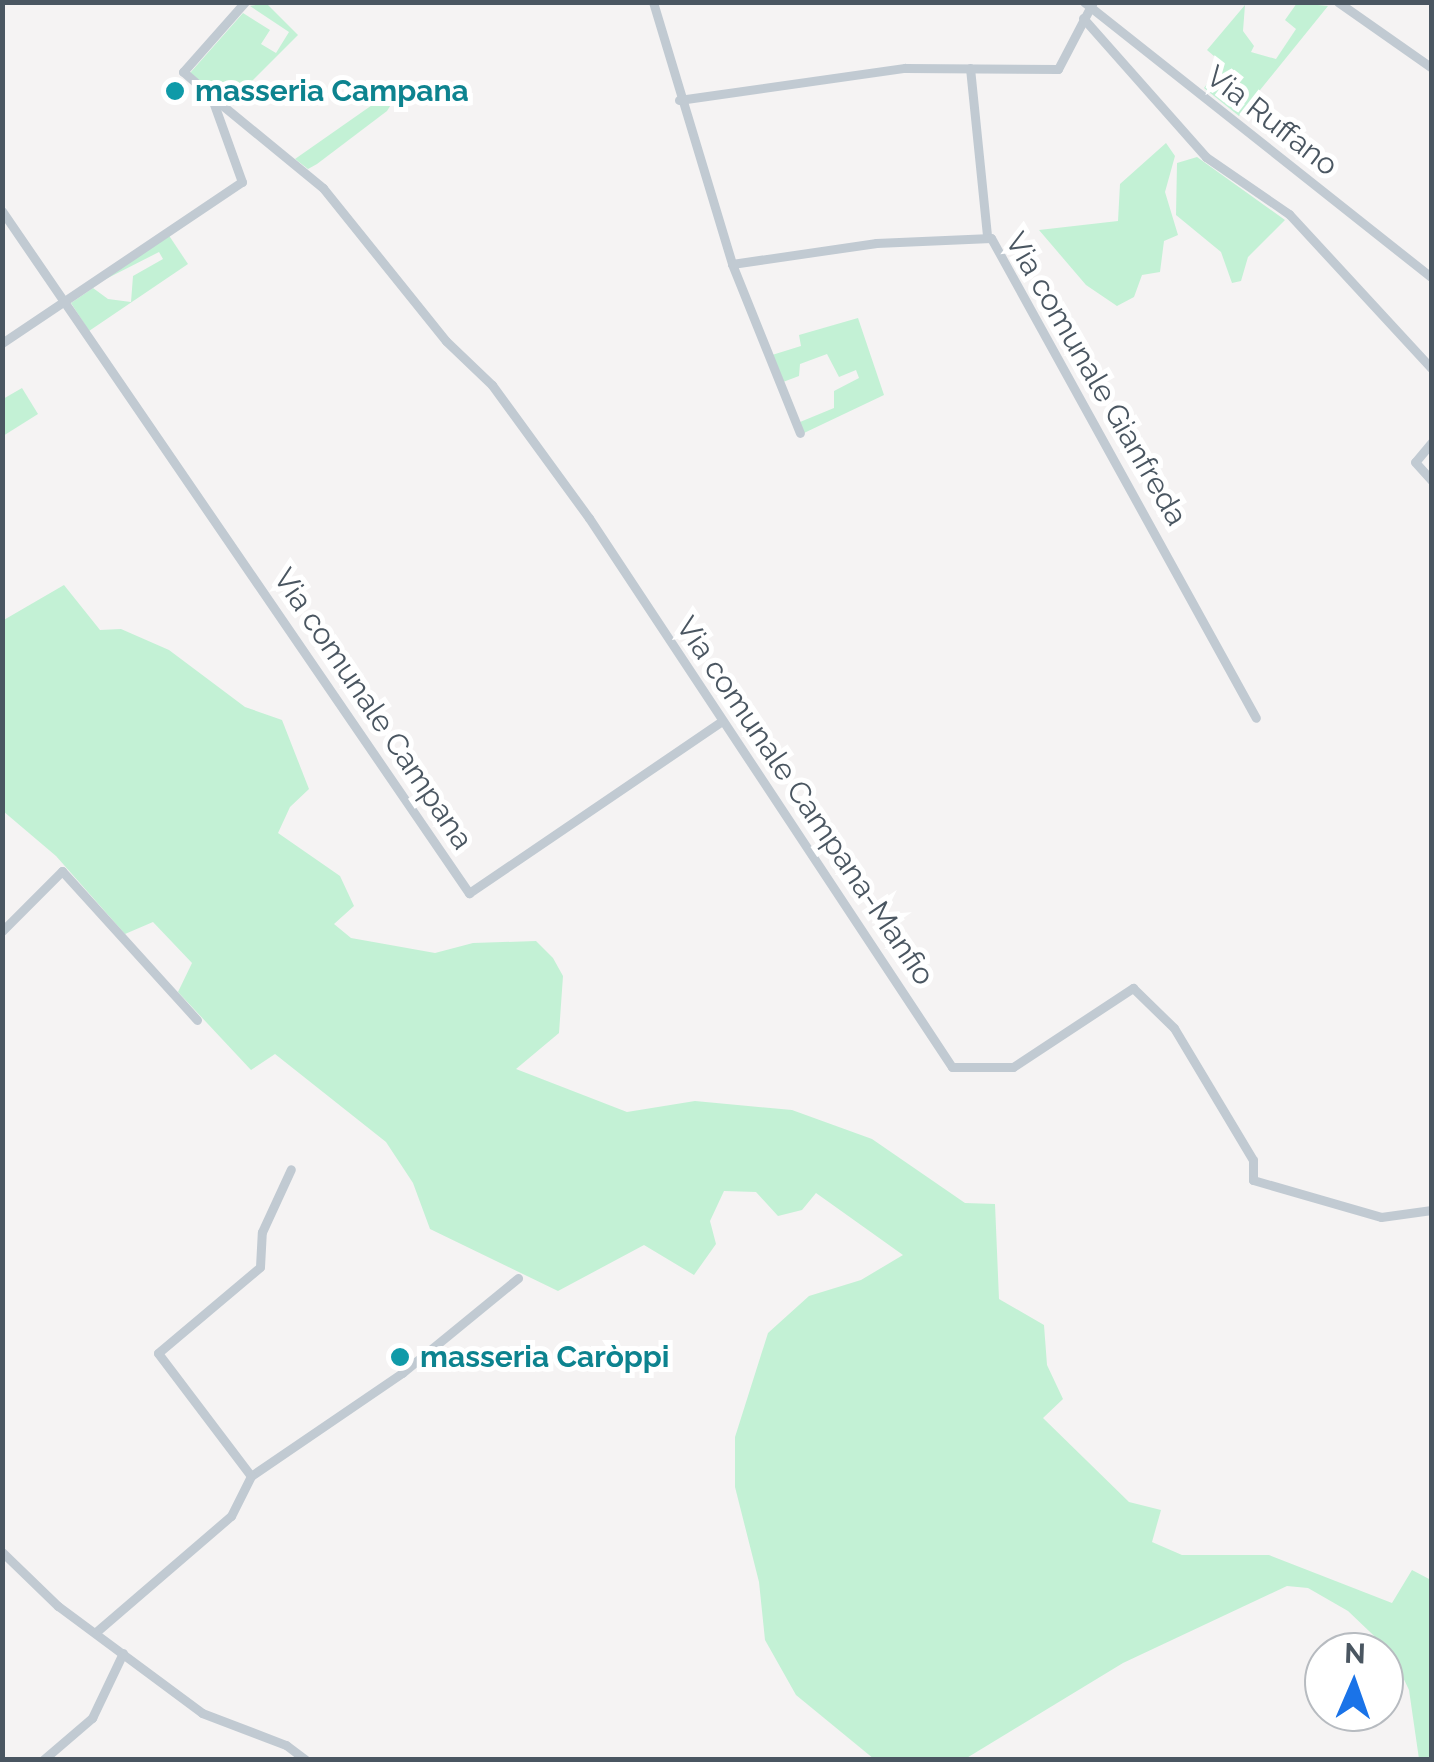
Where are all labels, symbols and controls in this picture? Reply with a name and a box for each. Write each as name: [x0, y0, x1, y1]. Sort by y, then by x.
street label: Via Ruffano: [1199, 58, 1345, 184]
place label: masseria Campana: [195, 73, 469, 109]
marker: masseria Campana: [164, 80, 186, 102]
street label: Via comunale Gianfreda: [997, 226, 1195, 532]
street label: Via comunale Campana: [266, 562, 480, 856]
street label: Via comunale Campana-Manfio: [668, 610, 942, 992]
place label: masseria Caròppi: [420, 1339, 670, 1375]
marker: masseria Caròppi: [389, 1346, 411, 1368]
north arrow: [1304, 1632, 1404, 1732]
text: N: [1344, 1637, 1366, 1670]

